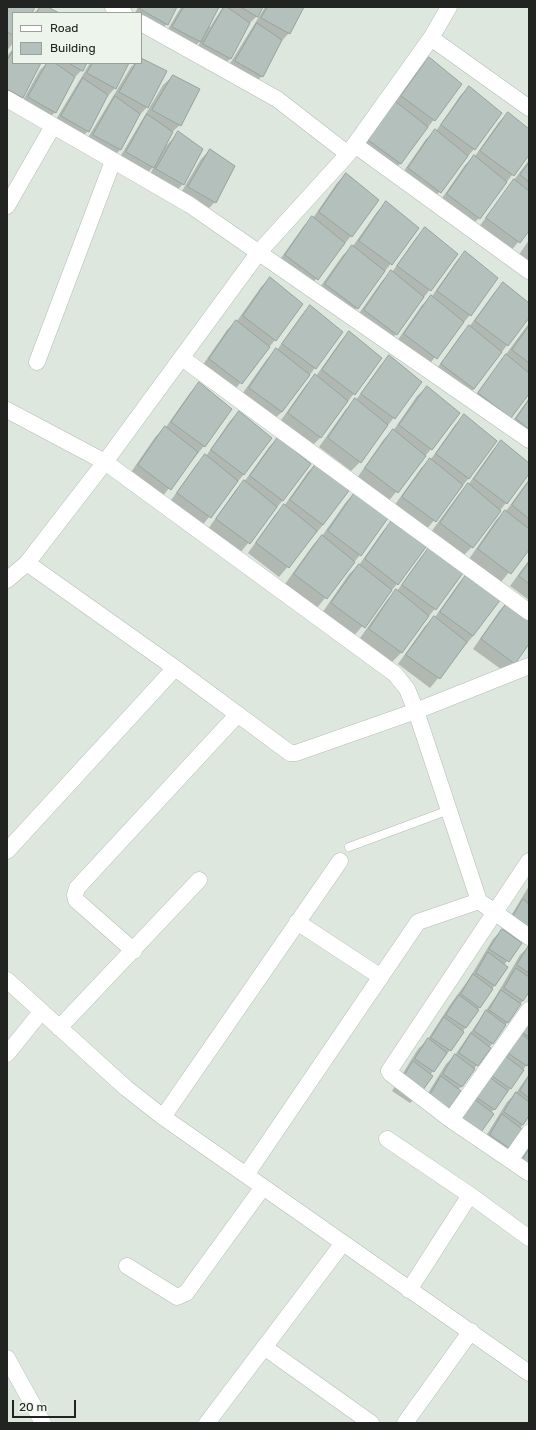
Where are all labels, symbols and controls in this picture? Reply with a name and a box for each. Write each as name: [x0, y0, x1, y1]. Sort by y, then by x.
legend: [12, 12, 142, 64]
text: Road: [50, 21, 78, 35]
text: Building: [50, 41, 96, 55]
scale bar: [14, 1392, 78, 1418]
text: 20 m: [19, 1400, 47, 1414]

